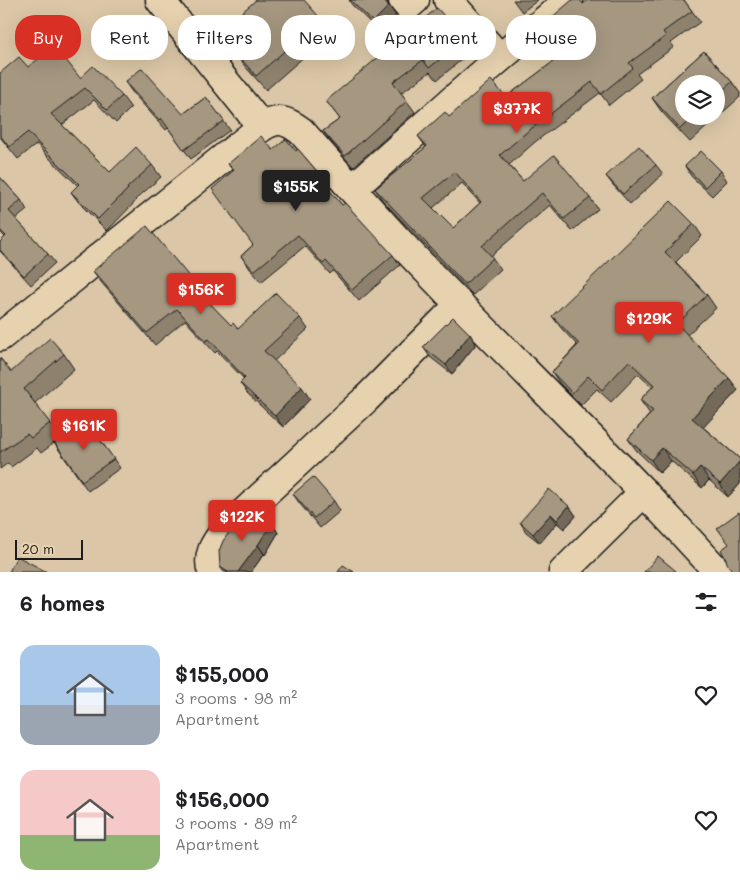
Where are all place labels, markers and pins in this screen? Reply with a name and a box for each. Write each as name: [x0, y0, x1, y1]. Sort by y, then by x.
pin: $377K: [482, 92, 552, 134]
pin: $155K: [261, 170, 331, 212]
pin: $156K: [166, 272, 236, 315]
pin: $129K: [614, 302, 684, 344]
pin: $161K: [49, 408, 119, 451]
pin: $122K: [207, 500, 277, 542]

